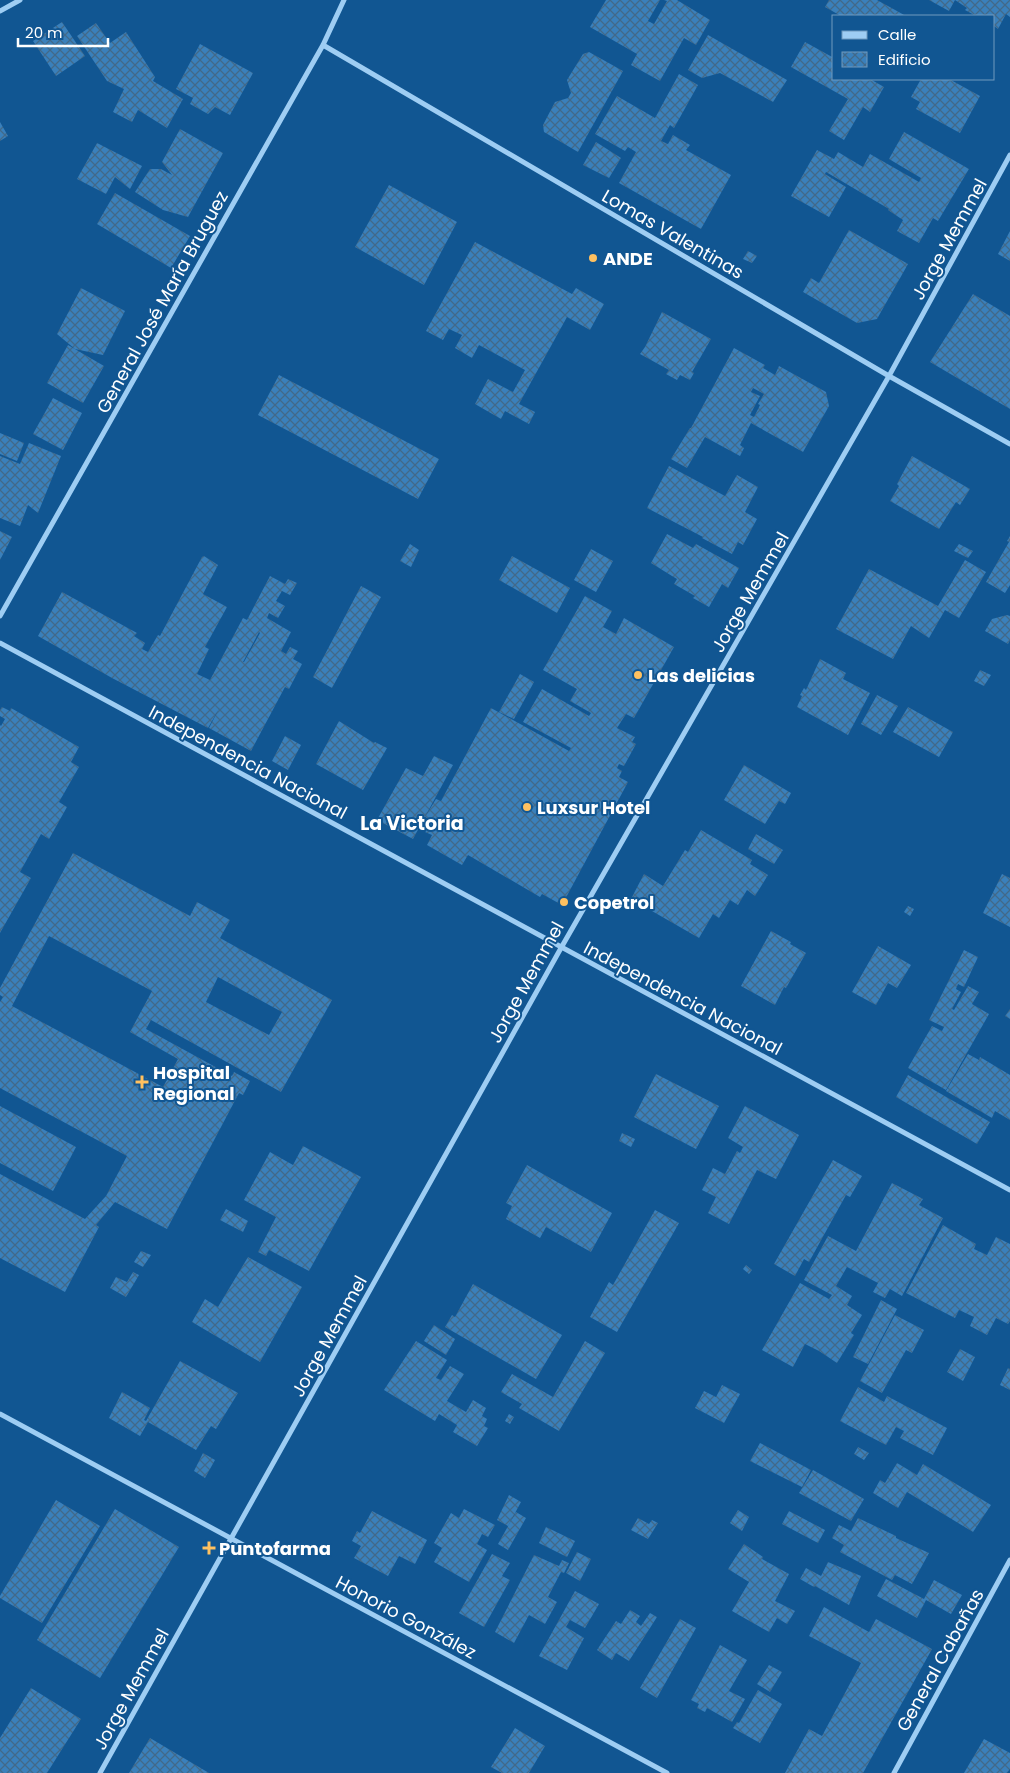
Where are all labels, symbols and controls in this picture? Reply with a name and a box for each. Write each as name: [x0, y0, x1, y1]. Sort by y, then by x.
scale bar: [18, 15, 108, 47]
legend: [832, 15, 995, 80]
text: 20 m: [25, 22, 63, 43]
text: Calle: [878, 24, 916, 45]
text: Edificio: [878, 49, 931, 70]
street label: Jorge Memmel: [905, 174, 993, 304]
street label: Lomas Valentinas: [598, 183, 748, 285]
street label: General José María Bruguez: [90, 186, 234, 418]
place label: ANDE: [603, 246, 653, 271]
marker: ANDE: [587, 252, 599, 264]
street label: Jorge Memmel: [705, 527, 795, 657]
place label: Las delicias: [648, 663, 755, 688]
marker: Las delicias: [632, 669, 644, 681]
street label: Independencia Nacional: [145, 699, 351, 825]
place label: Luxsur Hotel: [537, 795, 650, 820]
marker: Luxsur Hotel: [521, 801, 533, 813]
district label: La Victoria: [360, 810, 464, 837]
place label: Copetrol: [574, 890, 654, 915]
marker: Copetrol: [558, 896, 570, 908]
street label: Jorge Memmel: [482, 917, 570, 1047]
street label: Independencia Nacional: [580, 935, 786, 1061]
place label: Hospital Regional: [153, 1060, 235, 1106]
marker: Hospital Regional: [135, 1075, 149, 1089]
street label: Jorge Memmel: [285, 1271, 373, 1401]
place label: Puntofarma: [219, 1536, 331, 1561]
marker: Puntofarma: [203, 1542, 215, 1554]
street label: Honorio González: [331, 1569, 481, 1665]
street label: General Cabañas: [890, 1584, 990, 1736]
street label: Jorge Memmel: [87, 1624, 175, 1754]

